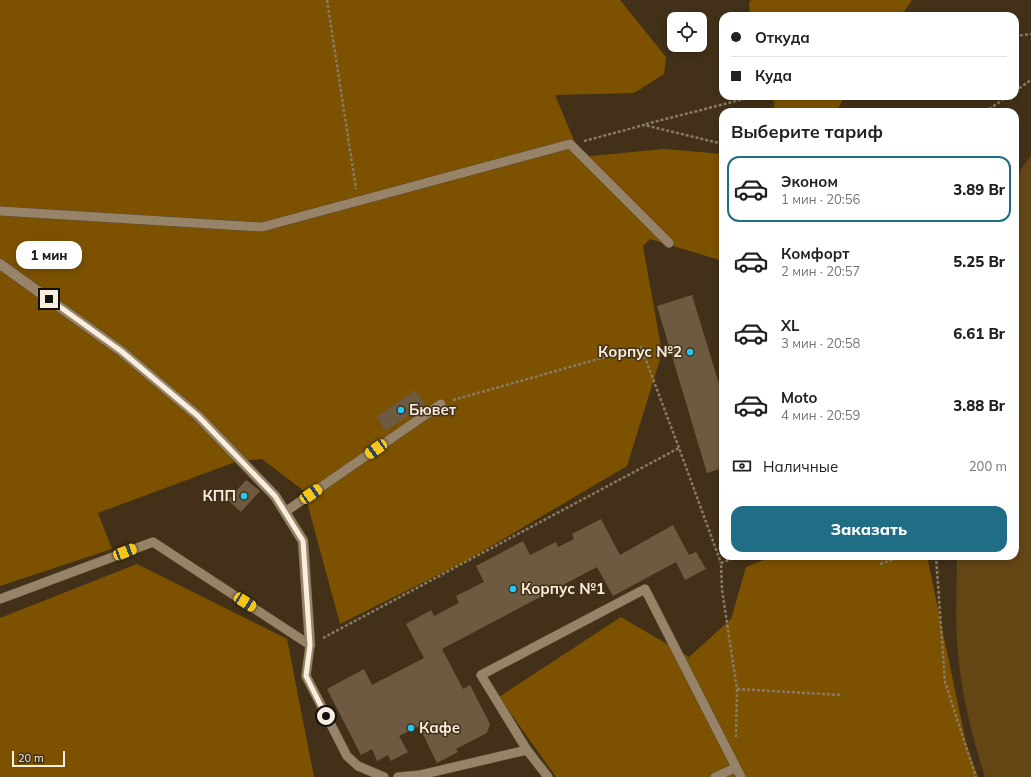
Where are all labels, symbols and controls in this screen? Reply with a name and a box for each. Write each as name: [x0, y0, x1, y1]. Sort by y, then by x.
map controls: [667, 12, 707, 52]
button: locate: [667, 12, 707, 52]
text: Откуда: [755, 28, 810, 47]
text: Куда: [755, 66, 792, 85]
text: Выберите тариф: [731, 120, 883, 143]
icon: car: [733, 171, 769, 207]
text: Эконом: [781, 172, 838, 191]
text: 3.89 Br: [953, 180, 1005, 199]
text: 1 мин · 20:56: [781, 191, 860, 207]
callout: 1 мин: [16, 241, 82, 269]
icon: car: [733, 243, 769, 279]
text: Комфорт: [781, 244, 850, 263]
text: 1 мин: [30, 247, 68, 263]
text: 5.25 Br: [953, 252, 1005, 271]
text: 2 мин · 20:57: [781, 263, 860, 279]
route end: [40, 290, 58, 308]
icon: car: [733, 315, 769, 351]
text: XL: [781, 316, 799, 335]
text: 6.61 Br: [953, 324, 1005, 343]
text: 3 мин · 20:58: [781, 335, 860, 351]
place label: Корпус №2: [598, 342, 682, 361]
marker: Корпус №2: [685, 347, 695, 357]
icon: car: [733, 387, 769, 423]
text: Moto: [781, 388, 817, 407]
text: 3.88 Br: [953, 396, 1005, 415]
place label: Бювет: [409, 400, 457, 419]
marker: Бювет: [396, 405, 406, 415]
text: 4 мин · 20:59: [781, 407, 860, 423]
car: [363, 437, 389, 461]
icon: cash: [731, 455, 753, 477]
text: Наличные: [763, 457, 838, 476]
text: 200 m: [969, 458, 1007, 474]
car: [298, 482, 324, 506]
place label: КПП: [202, 486, 236, 505]
marker: КПП: [239, 491, 249, 501]
button: Заказать: [731, 506, 1007, 552]
car: [112, 542, 138, 562]
place label: Корпус №1: [521, 579, 605, 598]
marker: Корпус №1: [508, 584, 518, 594]
car: [232, 590, 258, 614]
route start: [317, 707, 335, 725]
place label: Кафе: [419, 718, 460, 737]
marker: Кафе: [406, 723, 416, 733]
scale bar: [12, 749, 65, 768]
text: 20 m: [18, 751, 44, 765]

